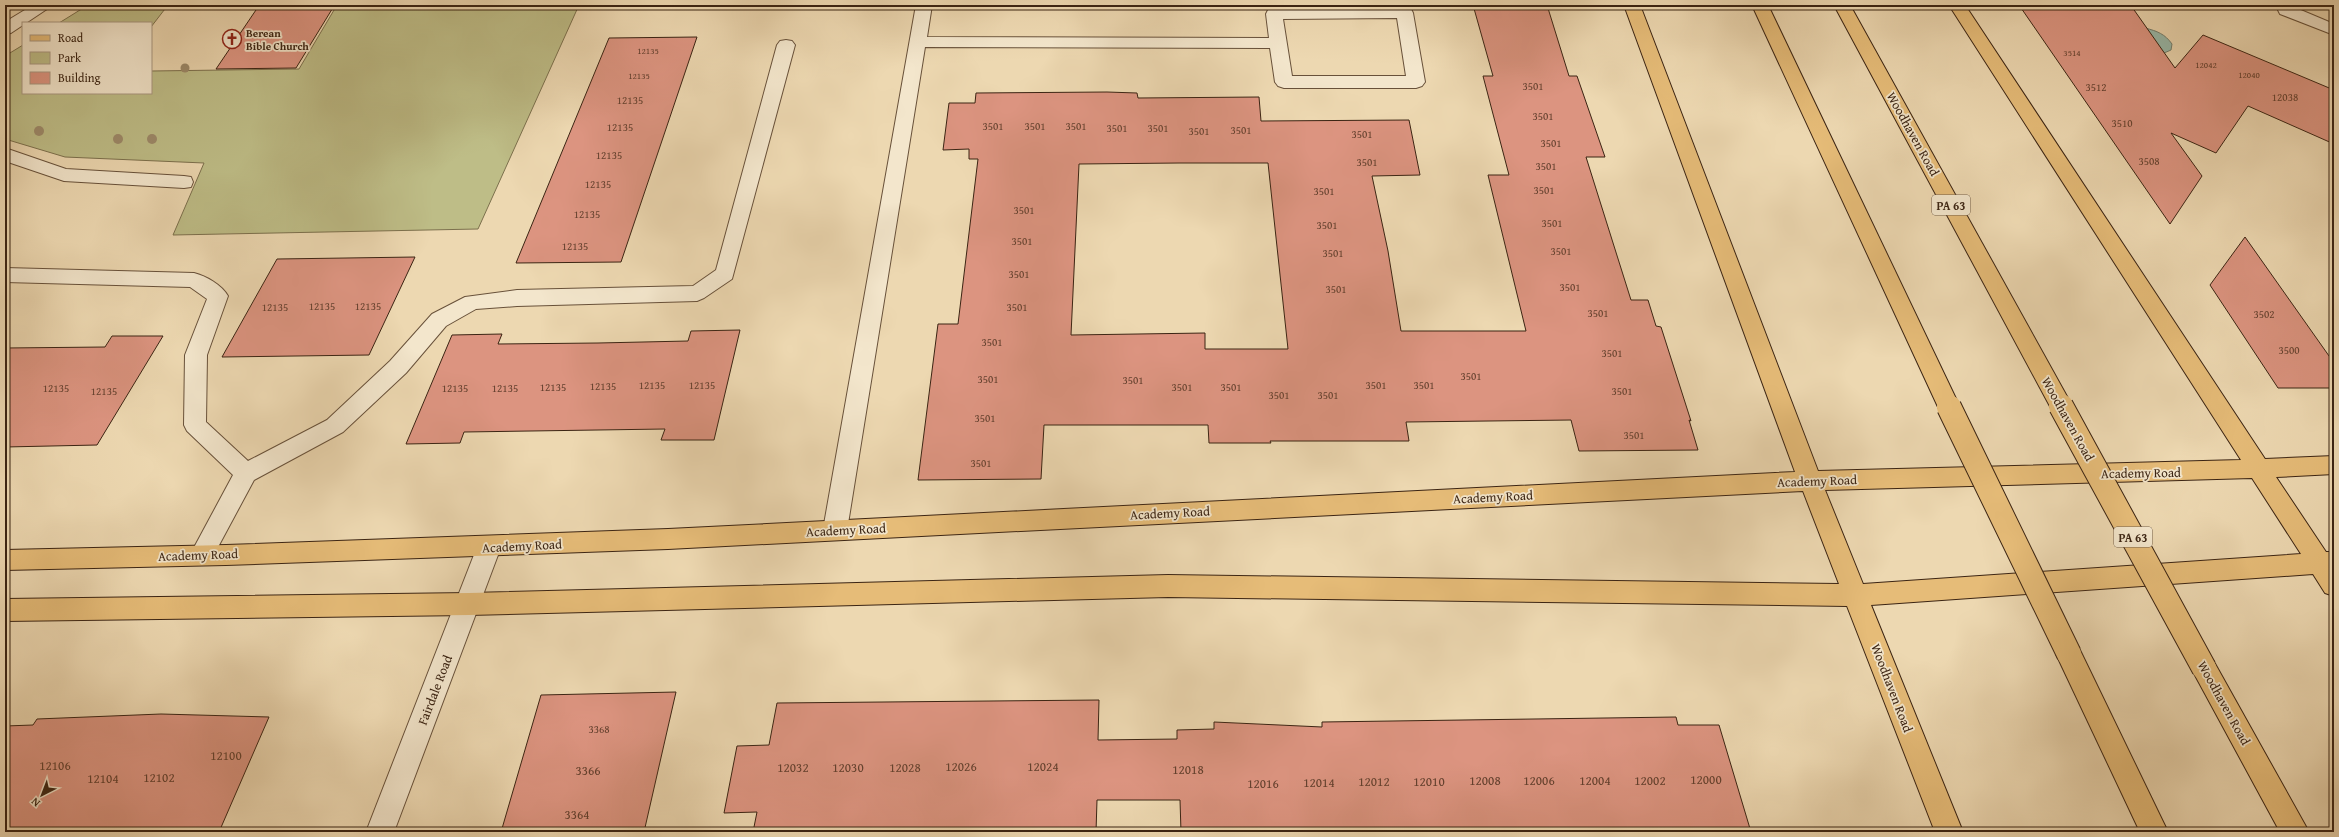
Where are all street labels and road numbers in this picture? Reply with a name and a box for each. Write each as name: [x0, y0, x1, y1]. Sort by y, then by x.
street label: Woodhaven Road: [1882, 88, 1944, 180]
road number: PA 63: [1932, 195, 1970, 215]
street label: Woodhaven Road: [2037, 373, 2099, 465]
street label: Academy Road: [2101, 463, 2181, 483]
street label: Academy Road: [1777, 470, 1857, 492]
street label: Academy Road: [1453, 485, 1533, 509]
street label: Academy Road: [1130, 501, 1210, 525]
street label: Academy Road: [806, 518, 886, 542]
road number: PA 63: [2114, 527, 2152, 547]
street label: Academy Road: [482, 534, 562, 558]
street label: Academy Road: [158, 544, 238, 566]
street label: Woodhaven Road: [1866, 641, 1918, 735]
street label: Fairdale Road: [413, 652, 457, 728]
street label: Woodhaven Road: [2193, 657, 2255, 749]

